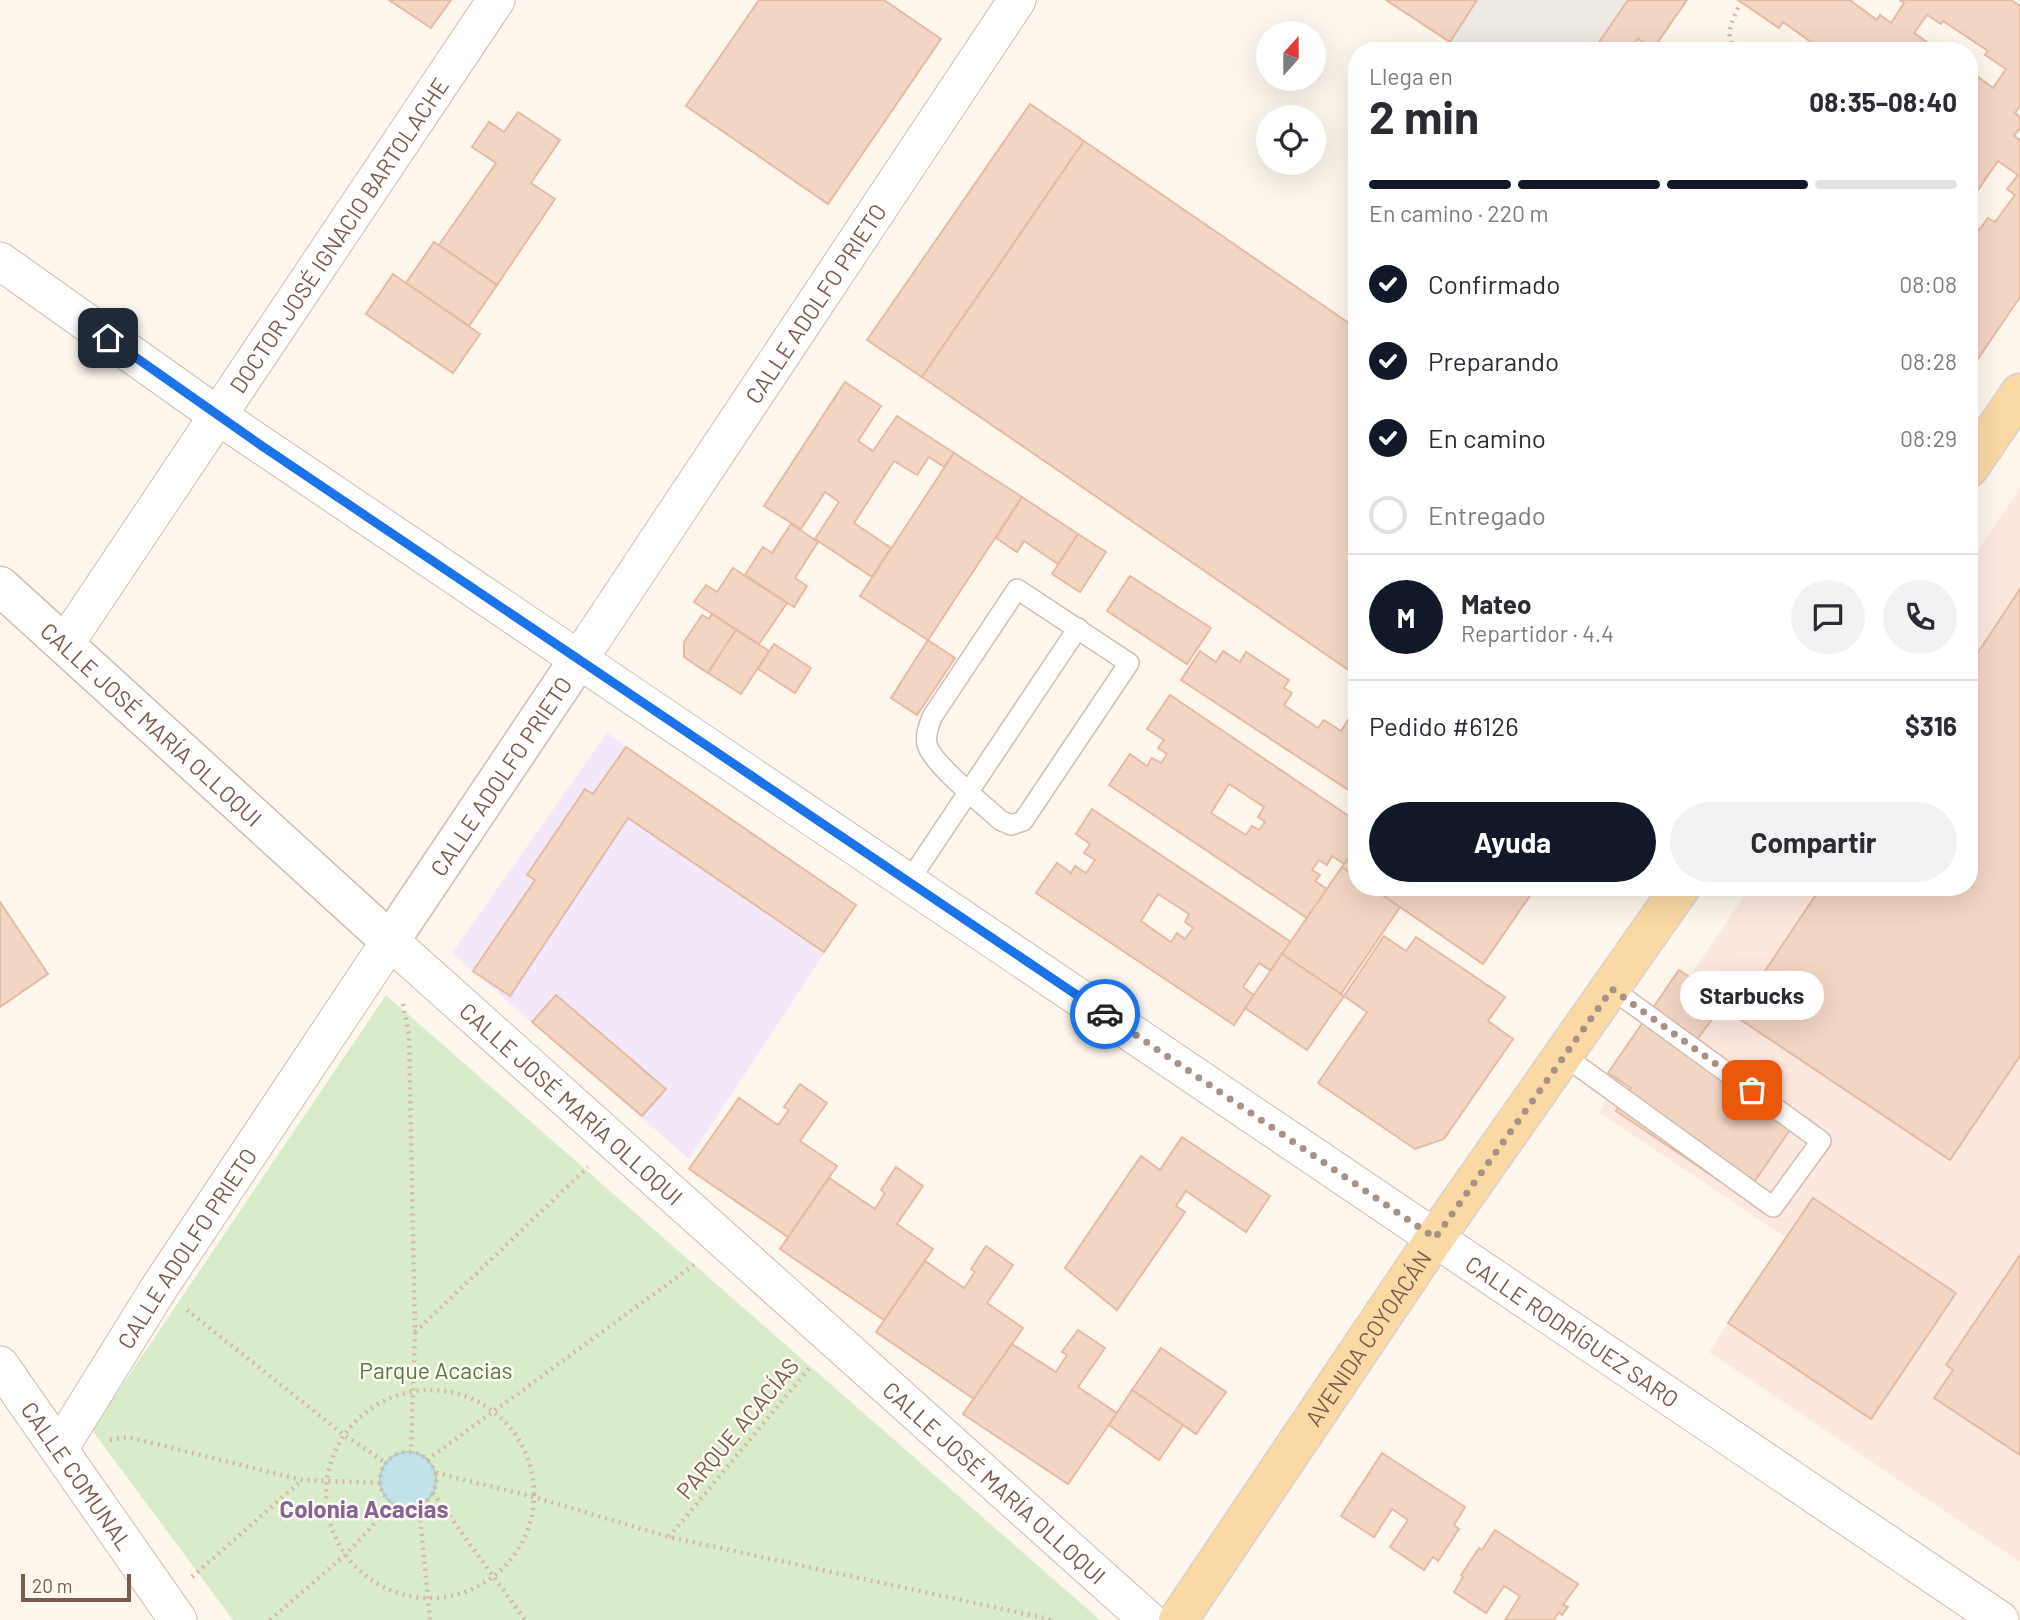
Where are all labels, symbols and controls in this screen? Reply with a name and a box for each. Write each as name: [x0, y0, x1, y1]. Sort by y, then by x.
north arrow: [1256, 21, 1326, 91]
map controls: [1256, 21, 1326, 175]
text: Llega en: [1369, 62, 1453, 90]
street label: DOCTOR JOSÉ IGNACIO BARTOLACHE: [223, 72, 454, 398]
text: 08:35–08:40: [1809, 86, 1957, 117]
text: 2 min: [1369, 88, 1479, 143]
button: locate: [1256, 105, 1326, 175]
street label: CALLE ADOLFO PRIETO: [739, 198, 892, 409]
text: En camino · 220 m: [1369, 199, 1549, 227]
icon: check: [1369, 265, 1407, 303]
text: Confirmado: [1428, 268, 1560, 299]
text: 08:08: [1899, 270, 1957, 298]
pin: [78, 308, 138, 368]
icon: home: [89, 319, 127, 357]
icon: check: [1369, 342, 1407, 380]
text: Preparando: [1428, 345, 1559, 376]
text: 08:28: [1900, 347, 1957, 375]
icon: check: [1369, 419, 1407, 457]
text: En camino: [1428, 422, 1546, 453]
text: 08:29: [1900, 424, 1957, 452]
text: Entregado: [1428, 499, 1546, 530]
button: chat: [1791, 580, 1865, 654]
button: phone: [1883, 580, 1957, 654]
text: Mateo: [1461, 588, 1531, 619]
text: M: [1397, 602, 1415, 633]
street label: CALLE JOSÉ MARÍA OLLOQUI: [35, 616, 268, 832]
text: Repartidor · 4.4: [1461, 619, 1614, 647]
street label: CALLE ADOLFO PRIETO: [424, 671, 577, 881]
text: Pedido #6126: [1369, 710, 1519, 741]
text: $316: [1905, 710, 1957, 741]
button: Ayuda: [1369, 802, 1656, 882]
button: Compartir: [1670, 802, 1957, 882]
callout: Starbucks: [1680, 971, 1824, 1020]
courier: [1070, 979, 1140, 1049]
text: Starbucks: [1700, 981, 1804, 1009]
icon: car: [1086, 995, 1124, 1033]
street label: CALLE JOSÉ MARÍA OLLOQUI: [454, 996, 689, 1211]
pin: [1722, 1060, 1782, 1120]
icon: bag: [1733, 1071, 1771, 1109]
street label: CALLE ADOLFO PRIETO: [111, 1143, 262, 1354]
street label: AVENIDA COYOACÁN: [1299, 1245, 1437, 1431]
street label: CALLE RODRÍGUEZ SARO: [1460, 1249, 1684, 1413]
street label: PARQUE ACACÍAS: [670, 1352, 804, 1504]
park label: Parque Acacias: [359, 1356, 513, 1384]
street label: CALLE JOSÉ MARÍA OLLOQUI: [877, 1375, 1112, 1590]
street label: CALLE COMUNAL: [16, 1396, 139, 1555]
district label: Colonia Acacias: [280, 1494, 448, 1523]
scale bar: [21, 1571, 131, 1603]
text: 20 m: [32, 1574, 72, 1597]

